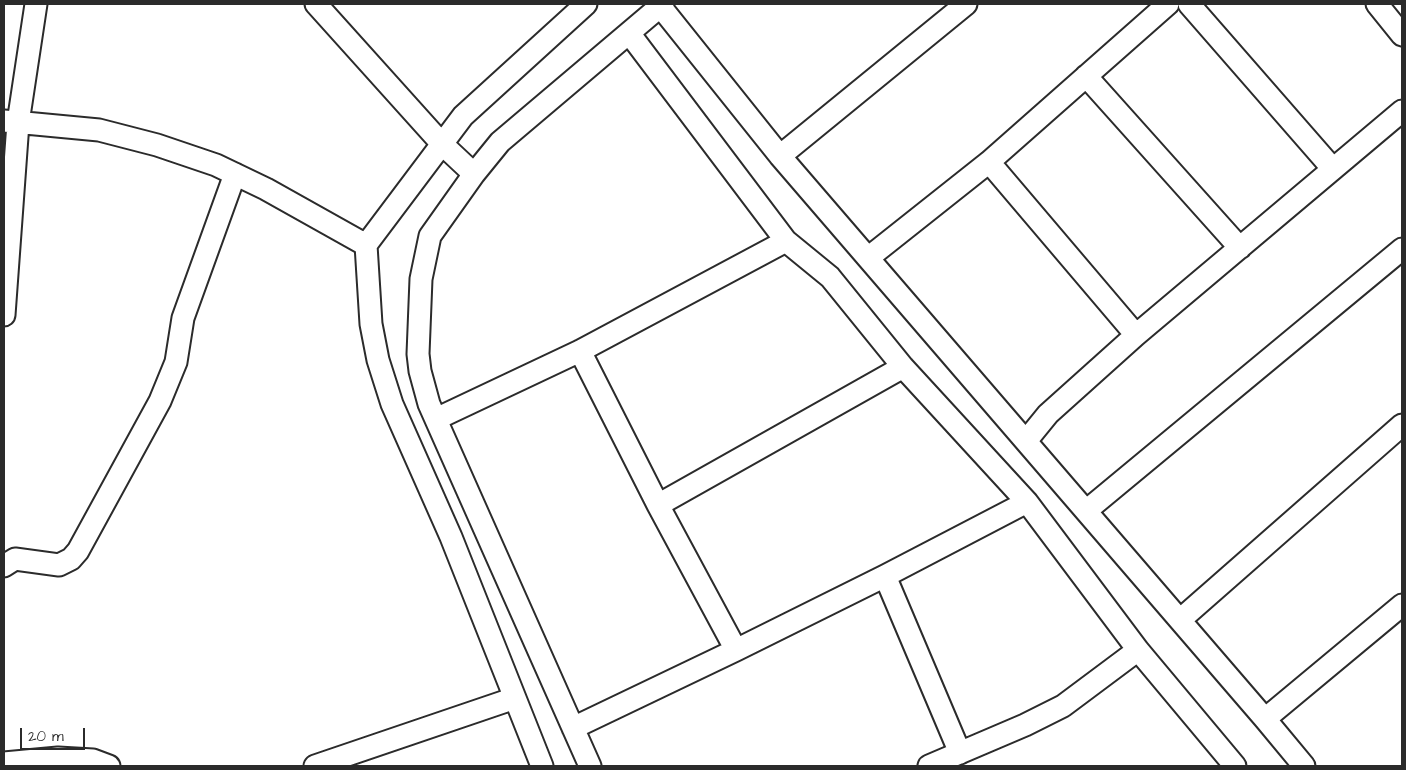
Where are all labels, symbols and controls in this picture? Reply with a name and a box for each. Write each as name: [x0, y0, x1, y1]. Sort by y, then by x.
scale bar: [22, 718, 88, 750]
text: 20 m: [28, 726, 64, 747]

